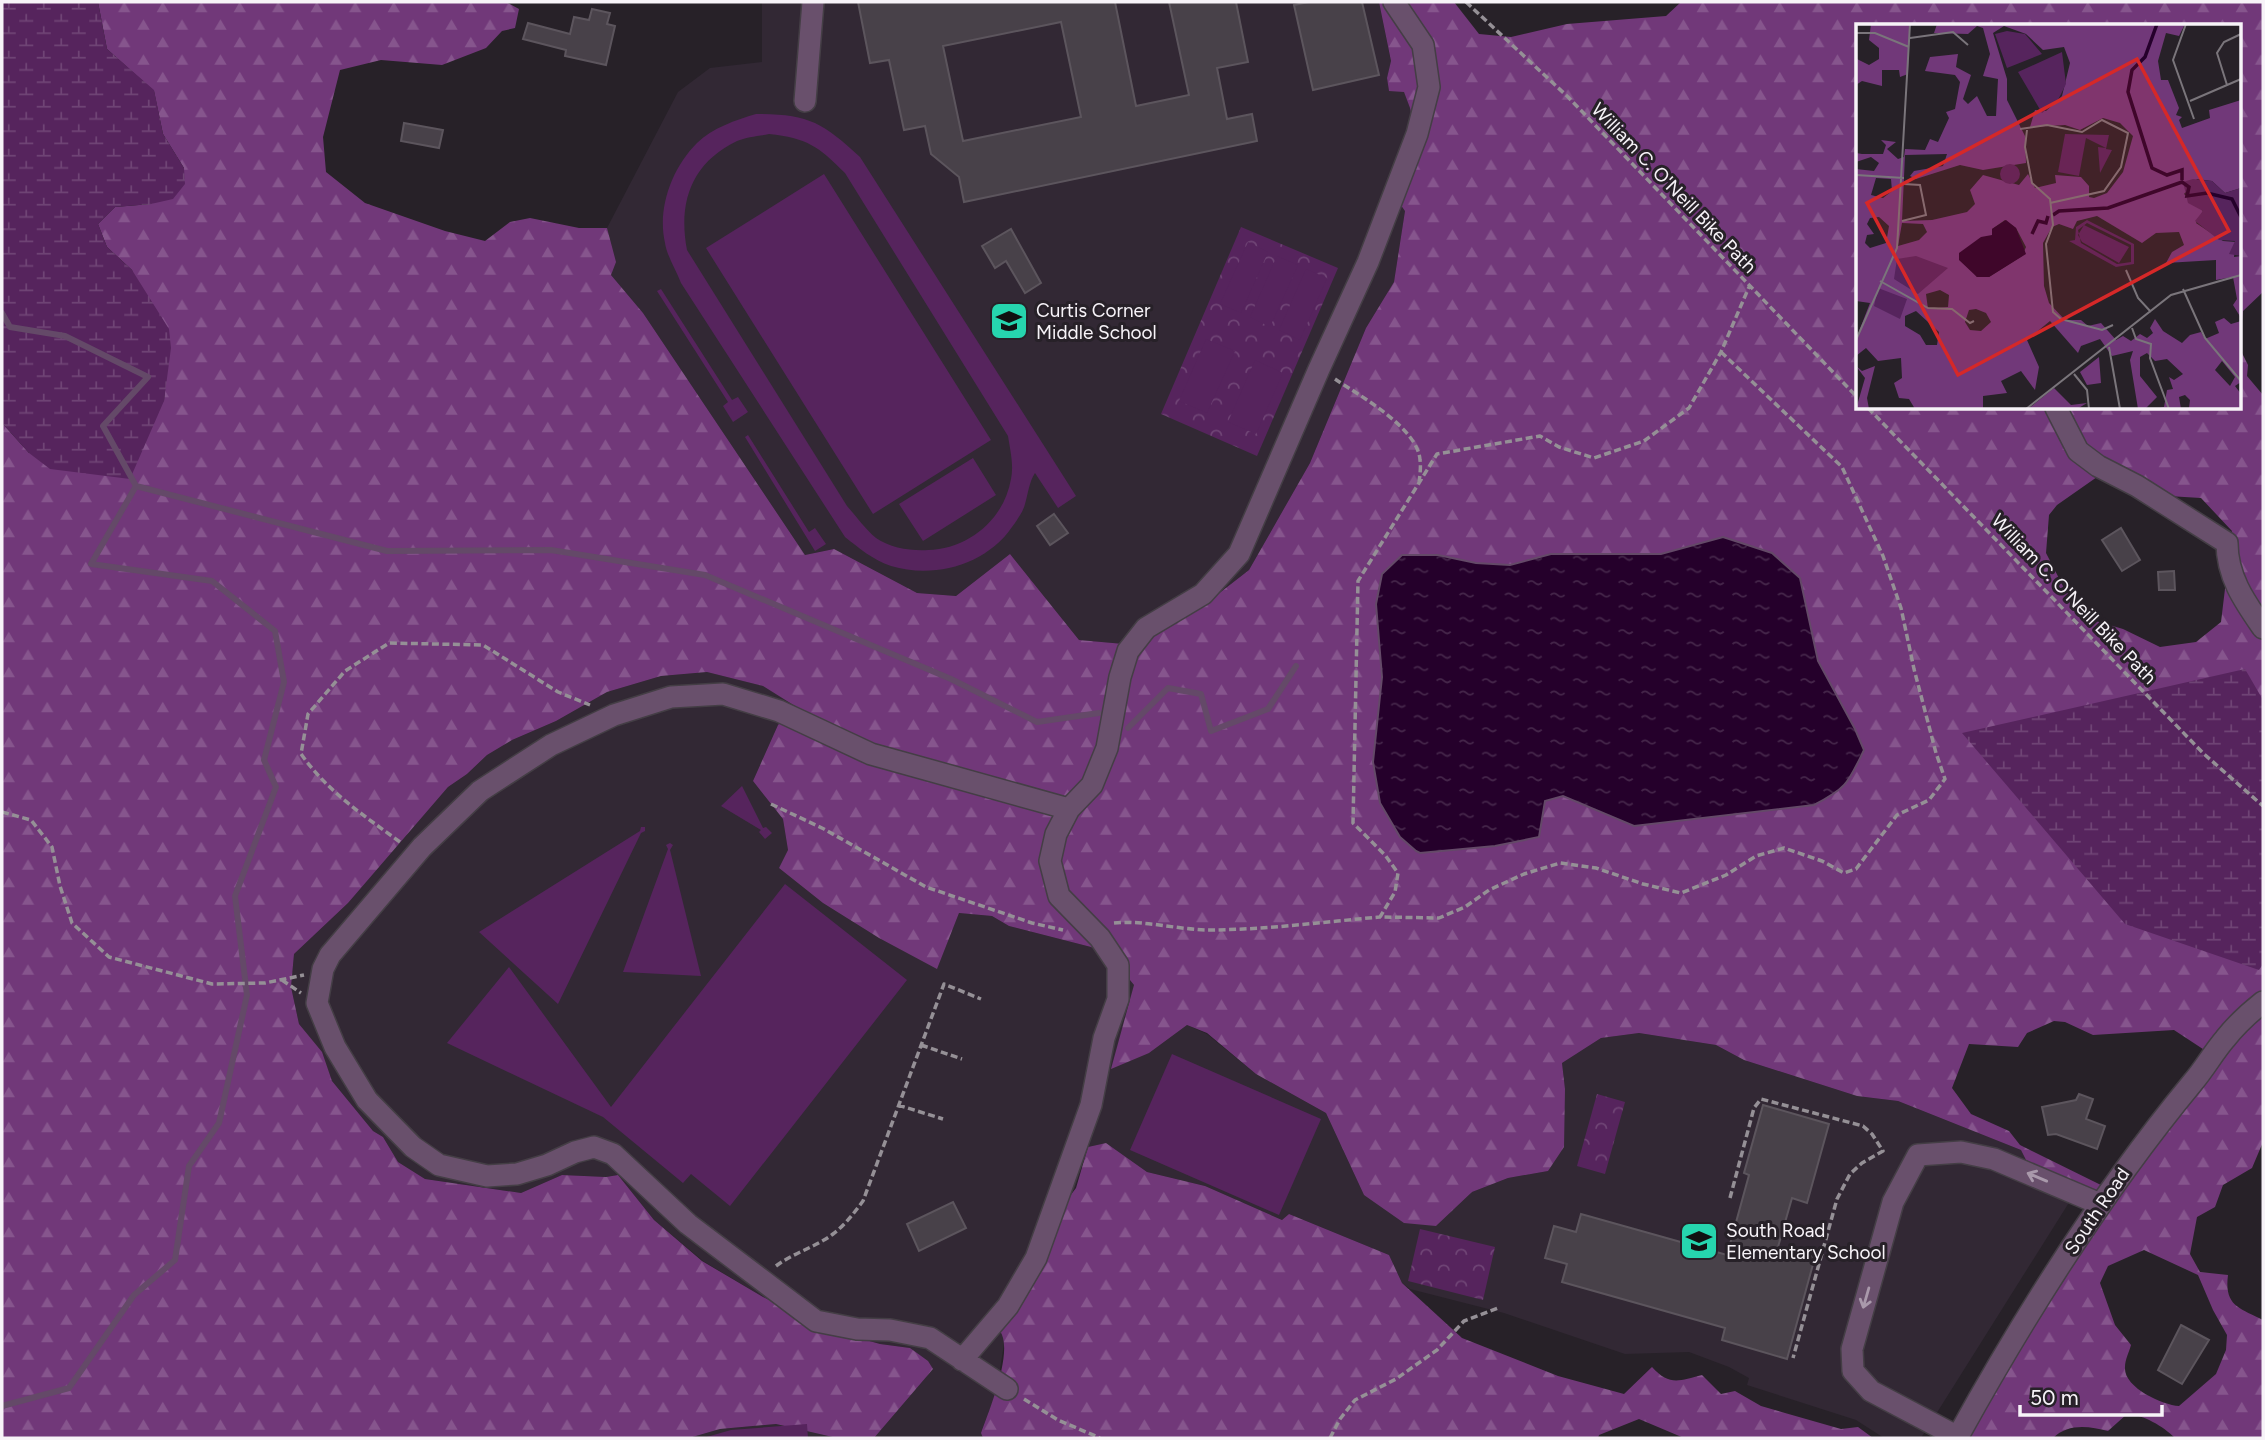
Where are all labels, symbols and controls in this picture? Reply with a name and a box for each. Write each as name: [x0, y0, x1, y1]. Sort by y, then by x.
inset map: [1856, 24, 2240, 410]
street label: William C. O'Neill Bike Path: [1587, 98, 1761, 278]
place label: Curtis Corner Middle School: [1036, 299, 1157, 344]
school or university icon: Curtis Corner Middle School: [988, 300, 1030, 342]
street label: William C. O'Neill Bike Path: [1987, 509, 2161, 689]
street label: South Road: [2060, 1163, 2134, 1259]
one-way arrow: [2027, 1170, 2048, 1183]
place label: South Road Elementary School: [1726, 1219, 1886, 1264]
school or university icon: South Road Elementary School: [1678, 1220, 1720, 1262]
one-way arrow: [1859, 1286, 1872, 1309]
scale bar: [2020, 1374, 2162, 1418]
text: 50 m: [2030, 1385, 2079, 1410]

